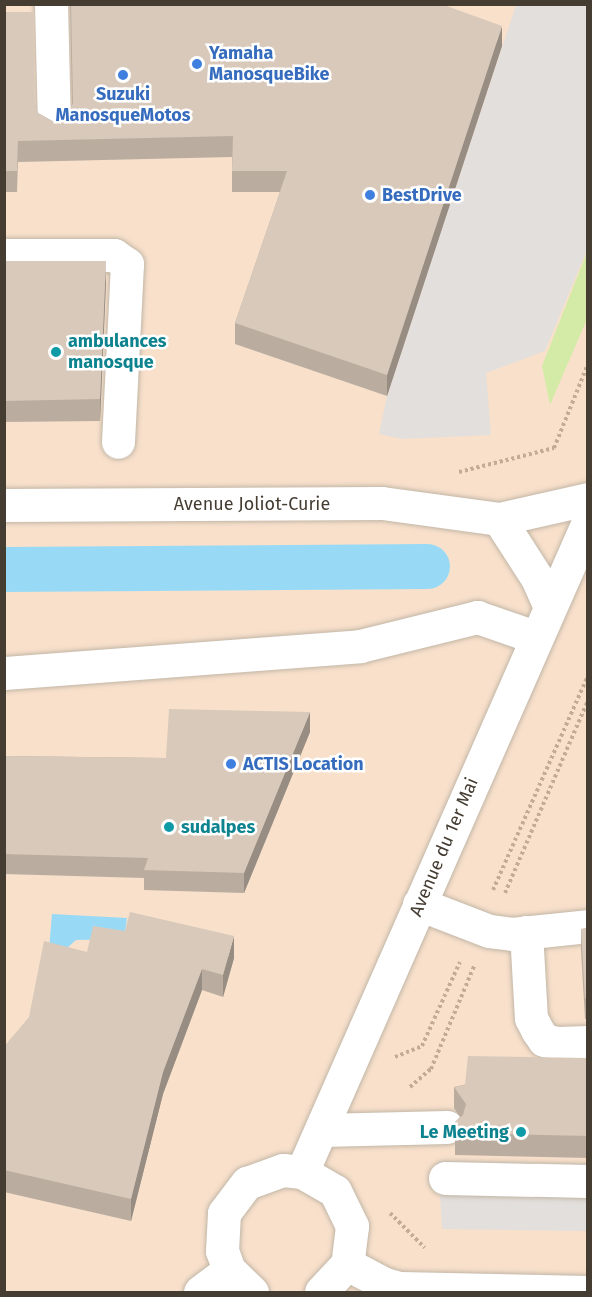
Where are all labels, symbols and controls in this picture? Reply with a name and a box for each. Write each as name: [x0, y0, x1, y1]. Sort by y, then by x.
place label: Yamaha ManosqueBike: [209, 43, 329, 86]
marker: Yamaha ManosqueBike: [190, 57, 204, 71]
marker: Suzuki ManosqueMotos: [116, 68, 130, 82]
place label: Suzuki ManosqueMotos: [55, 84, 191, 127]
place label: BestDrive: [382, 184, 462, 206]
marker: BestDrive: [363, 188, 377, 202]
place label: ambulances manosque: [68, 331, 167, 374]
marker: ambulances manosque: [49, 345, 63, 359]
street label: Avenue Joliot-Curie: [174, 493, 330, 515]
place label: ACTIS Location: [243, 753, 364, 775]
marker: ACTIS Location: [224, 757, 238, 771]
street label: Avenue du 1er Mai: [405, 774, 483, 920]
place label: sudalpes: [181, 816, 255, 838]
marker: sudalpes: [162, 820, 176, 834]
place label: Le Meeting: [420, 1121, 509, 1143]
marker: Le Meeting: [514, 1125, 528, 1139]

